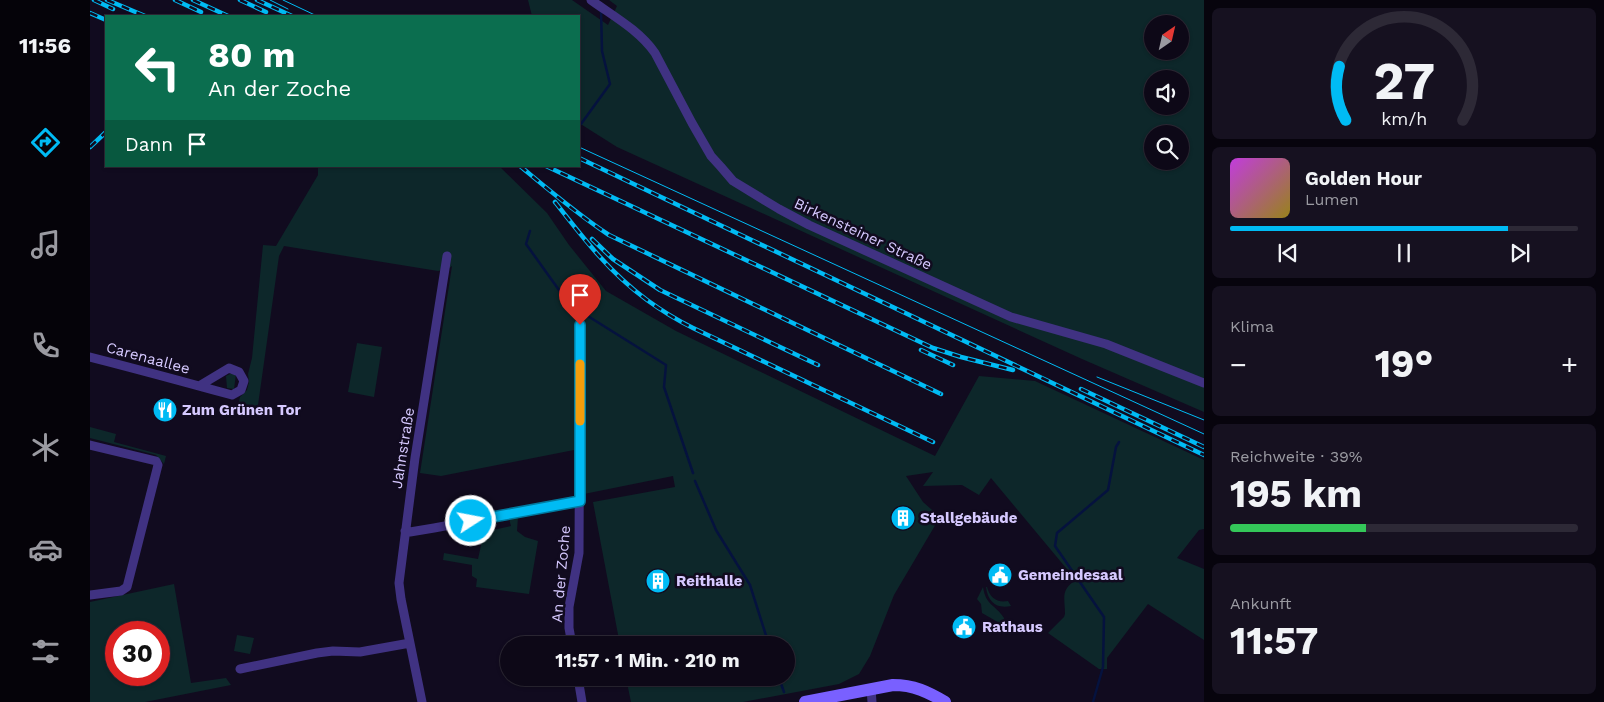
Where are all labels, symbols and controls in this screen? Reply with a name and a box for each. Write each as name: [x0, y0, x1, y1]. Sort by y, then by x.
north arrow: [1144, 15, 1189, 60]
map controls: [1144, 15, 1189, 170]
text: 11:56: [19, 33, 71, 58]
text: 80 m: [208, 34, 295, 76]
icon: left: [125, 35, 190, 100]
text: 27: [1373, 51, 1435, 112]
button: sound: [1144, 70, 1189, 115]
text: An der Zoche: [208, 76, 351, 101]
text: km/h: [1381, 108, 1427, 129]
icon: directions: [28, 125, 63, 160]
button: search: [1144, 125, 1189, 170]
icon: arrive: [183, 130, 211, 158]
text: Dann: [125, 133, 173, 156]
text: Golden Hour: [1305, 167, 1422, 190]
text: Lumen: [1305, 190, 1359, 209]
street label: Birkensteiner Straße: [791, 194, 935, 274]
icon: music: [28, 227, 63, 262]
icon: previous: [1274, 239, 1302, 267]
icon: pause: [1390, 239, 1418, 267]
icon: next: [1506, 239, 1534, 267]
pin: [559, 274, 601, 325]
icon: arrive: [566, 281, 594, 309]
text: Klima: [1230, 317, 1274, 336]
icon: phone: [28, 328, 63, 363]
street label: Carenaallee: [104, 338, 192, 378]
text: 19°: [1375, 342, 1433, 386]
text: −: [1230, 348, 1247, 381]
text: +: [1561, 348, 1578, 381]
restaurant icon: Zum Grünen Tor: [152, 397, 178, 423]
place label: Zum Grünen Tor: [182, 401, 301, 419]
street label: Jahnstraße: [388, 406, 418, 490]
icon: climate: [28, 430, 63, 465]
text: Reichweite · 39%: [1230, 447, 1363, 466]
text: 195 km: [1230, 472, 1362, 516]
position arrow: [444, 494, 496, 546]
building icon: Stallgebäude: [890, 505, 916, 531]
place label: Stallgebäude: [920, 509, 1018, 527]
street label: An der Zoche: [548, 525, 574, 623]
icon: car: [28, 532, 63, 567]
public building icon: Gemeindesaal: [987, 562, 1013, 588]
place label: Gemeindesaal: [1018, 566, 1123, 584]
building icon: Reithalle: [645, 568, 671, 594]
place label: Reithalle: [676, 572, 743, 590]
text: Ankunft: [1230, 594, 1291, 613]
public building icon: Rathaus: [951, 614, 977, 640]
place label: Rathaus: [982, 618, 1043, 636]
text: 11:57: [1230, 619, 1318, 663]
speed limit sign: 30: [105, 621, 170, 686]
icon: filters: [28, 634, 63, 669]
text: 11:57 · 1 Min. · 210 m: [555, 649, 740, 672]

